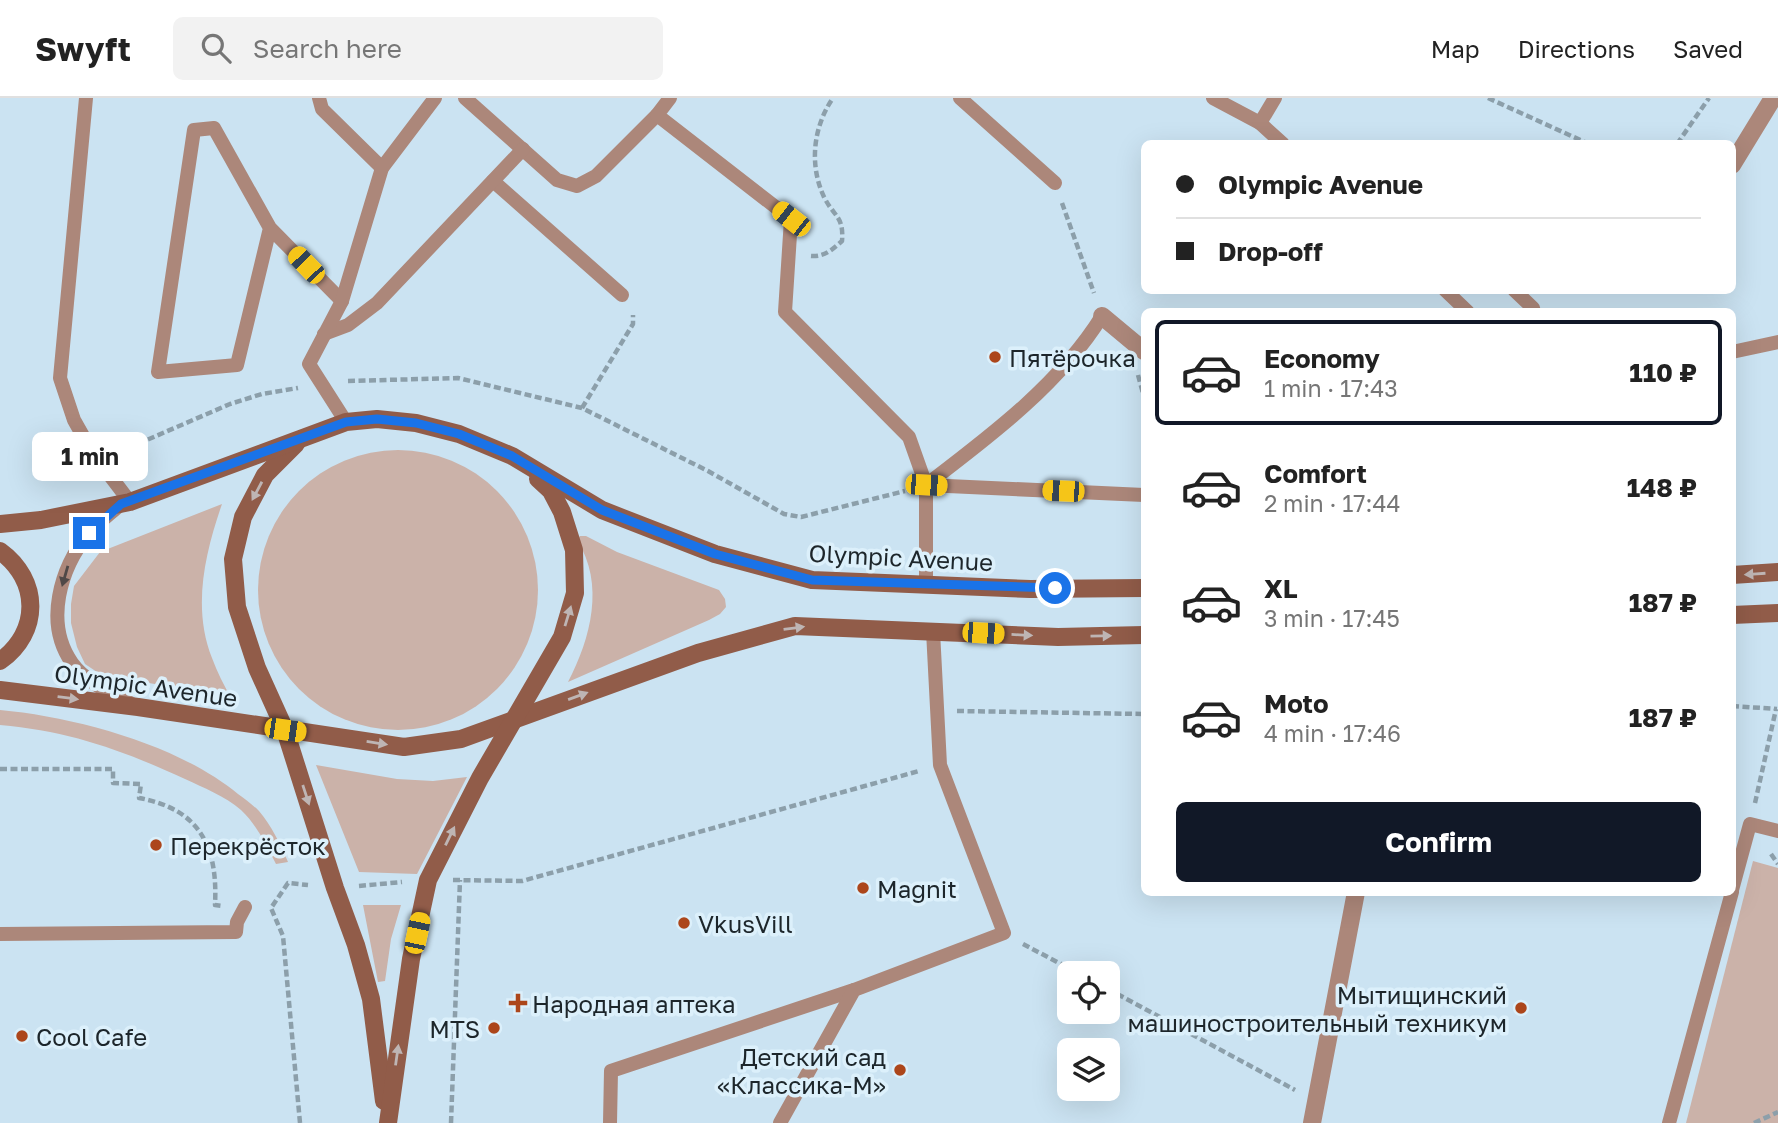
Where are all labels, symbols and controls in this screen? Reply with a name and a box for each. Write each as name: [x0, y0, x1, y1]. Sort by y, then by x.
search box: [173, 17, 663, 80]
text: Swyft: [35, 29, 131, 68]
icon: search: [197, 29, 235, 67]
text: Search here: [253, 33, 402, 64]
text: Map: [1431, 34, 1480, 63]
text: Directions: [1518, 34, 1635, 63]
text: Saved: [1673, 34, 1743, 63]
text: Olympic Avenue: [1218, 169, 1423, 200]
car: [768, 198, 815, 240]
text: Drop-off: [1218, 236, 1323, 267]
car: [284, 243, 329, 287]
icon: car: [1180, 341, 1243, 404]
place label: Пятёрочка: [1009, 343, 1136, 372]
text: Economy: [1264, 343, 1380, 374]
marker: Пятёрочка: [987, 349, 1003, 365]
text: 110 ₽: [1629, 357, 1697, 388]
text: 1 min · 17:43: [1264, 374, 1398, 402]
callout: 1 min: [31, 432, 147, 480]
text: 1 min: [61, 442, 119, 470]
icon: car: [1180, 456, 1243, 519]
text: Comfort: [1264, 458, 1367, 489]
text: 148 ₽: [1627, 472, 1697, 503]
car: [905, 473, 948, 497]
car: [1042, 480, 1085, 502]
one-way arrow: [251, 481, 263, 501]
text: 2 min · 17:44: [1264, 489, 1400, 517]
route end: [73, 517, 105, 549]
street label: Olympic Avenue: [808, 538, 994, 576]
one-way arrow: [59, 566, 69, 587]
one-way arrow: [1744, 568, 1766, 579]
icon: car: [1180, 571, 1243, 634]
route start: [1039, 572, 1071, 604]
text: XL: [1264, 573, 1298, 604]
text: 187 ₽: [1629, 587, 1697, 618]
text: 3 min · 17:45: [1264, 604, 1400, 632]
one-way arrow: [564, 606, 574, 627]
car: [962, 621, 1005, 645]
one-way arrow: [783, 622, 805, 633]
one-way arrow: [1011, 630, 1033, 641]
one-way arrow: [1090, 630, 1112, 642]
street label: Olympic Avenue: [53, 658, 239, 712]
icon: car: [1180, 686, 1243, 749]
text: Moto: [1264, 688, 1329, 719]
one-way arrow: [568, 691, 589, 702]
one-way arrow: [57, 693, 79, 704]
text: 187 ₽: [1629, 702, 1697, 733]
car: [263, 717, 308, 743]
text: 4 min · 17:46: [1264, 719, 1401, 747]
one-way arrow: [366, 738, 388, 749]
one-way arrow: [301, 785, 311, 806]
button: Confirm: [1176, 802, 1701, 882]
one-way arrow: [444, 826, 455, 846]
place label: Перекрёсток: [170, 831, 326, 860]
marker: Перекрёсток: [148, 837, 164, 853]
place label: Magnit: [877, 874, 957, 903]
marker: Magnit: [855, 880, 871, 896]
place label: VkusVill: [698, 909, 793, 938]
car: [403, 910, 432, 956]
marker: VkusVill: [676, 915, 692, 931]
map controls: [1057, 961, 1120, 1101]
button: locate: [1057, 961, 1120, 1024]
place label: Мытищинский машиностроительный техникум: [1128, 980, 1507, 1037]
place label: Народная аптека: [532, 989, 736, 1018]
marker: Народная аптека: [510, 995, 526, 1011]
marker: Мытищинский машиностроительный техникум: [1513, 1000, 1529, 1016]
place label: MTS: [429, 1014, 480, 1043]
marker: MTS: [486, 1020, 502, 1036]
place label: Cool Cafe: [36, 1022, 147, 1051]
marker: Cool Cafe: [14, 1028, 30, 1044]
button: layers: [1057, 1038, 1120, 1101]
place label: Детский сад «Классика-М»: [717, 1042, 886, 1099]
one-way arrow: [392, 1044, 403, 1066]
marker: Детский сад «Классика-М»: [892, 1062, 908, 1078]

